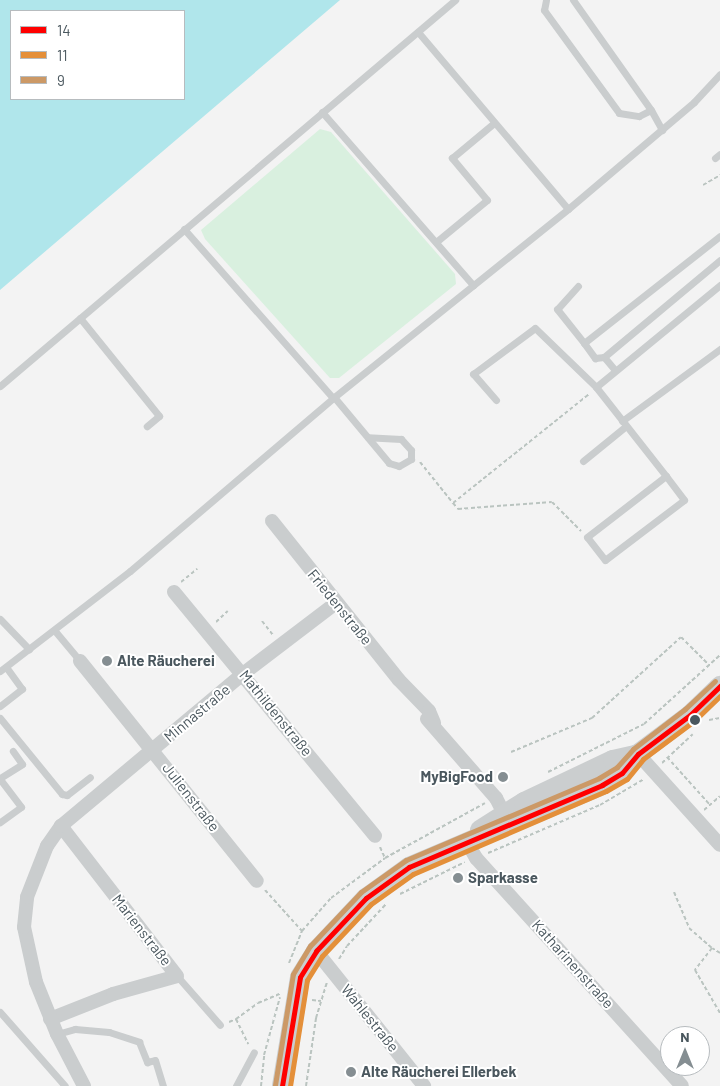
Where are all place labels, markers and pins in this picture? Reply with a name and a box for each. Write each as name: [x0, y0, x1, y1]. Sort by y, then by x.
place label: Alte Räucherei: [117, 652, 215, 670]
marker: Alte Räucherei: [101, 655, 113, 667]
unlabelled marker: [690, 715, 700, 725]
place label: MyBigFood: [421, 768, 493, 786]
marker: MyBigFood: [497, 771, 509, 783]
place label: Sparkasse: [468, 869, 538, 887]
marker: Sparkasse: [452, 872, 464, 884]
place label: Alte Räucherei Ellerbek: [361, 1063, 516, 1081]
marker: Alte Räucherei Ellerbek: [345, 1066, 357, 1078]

